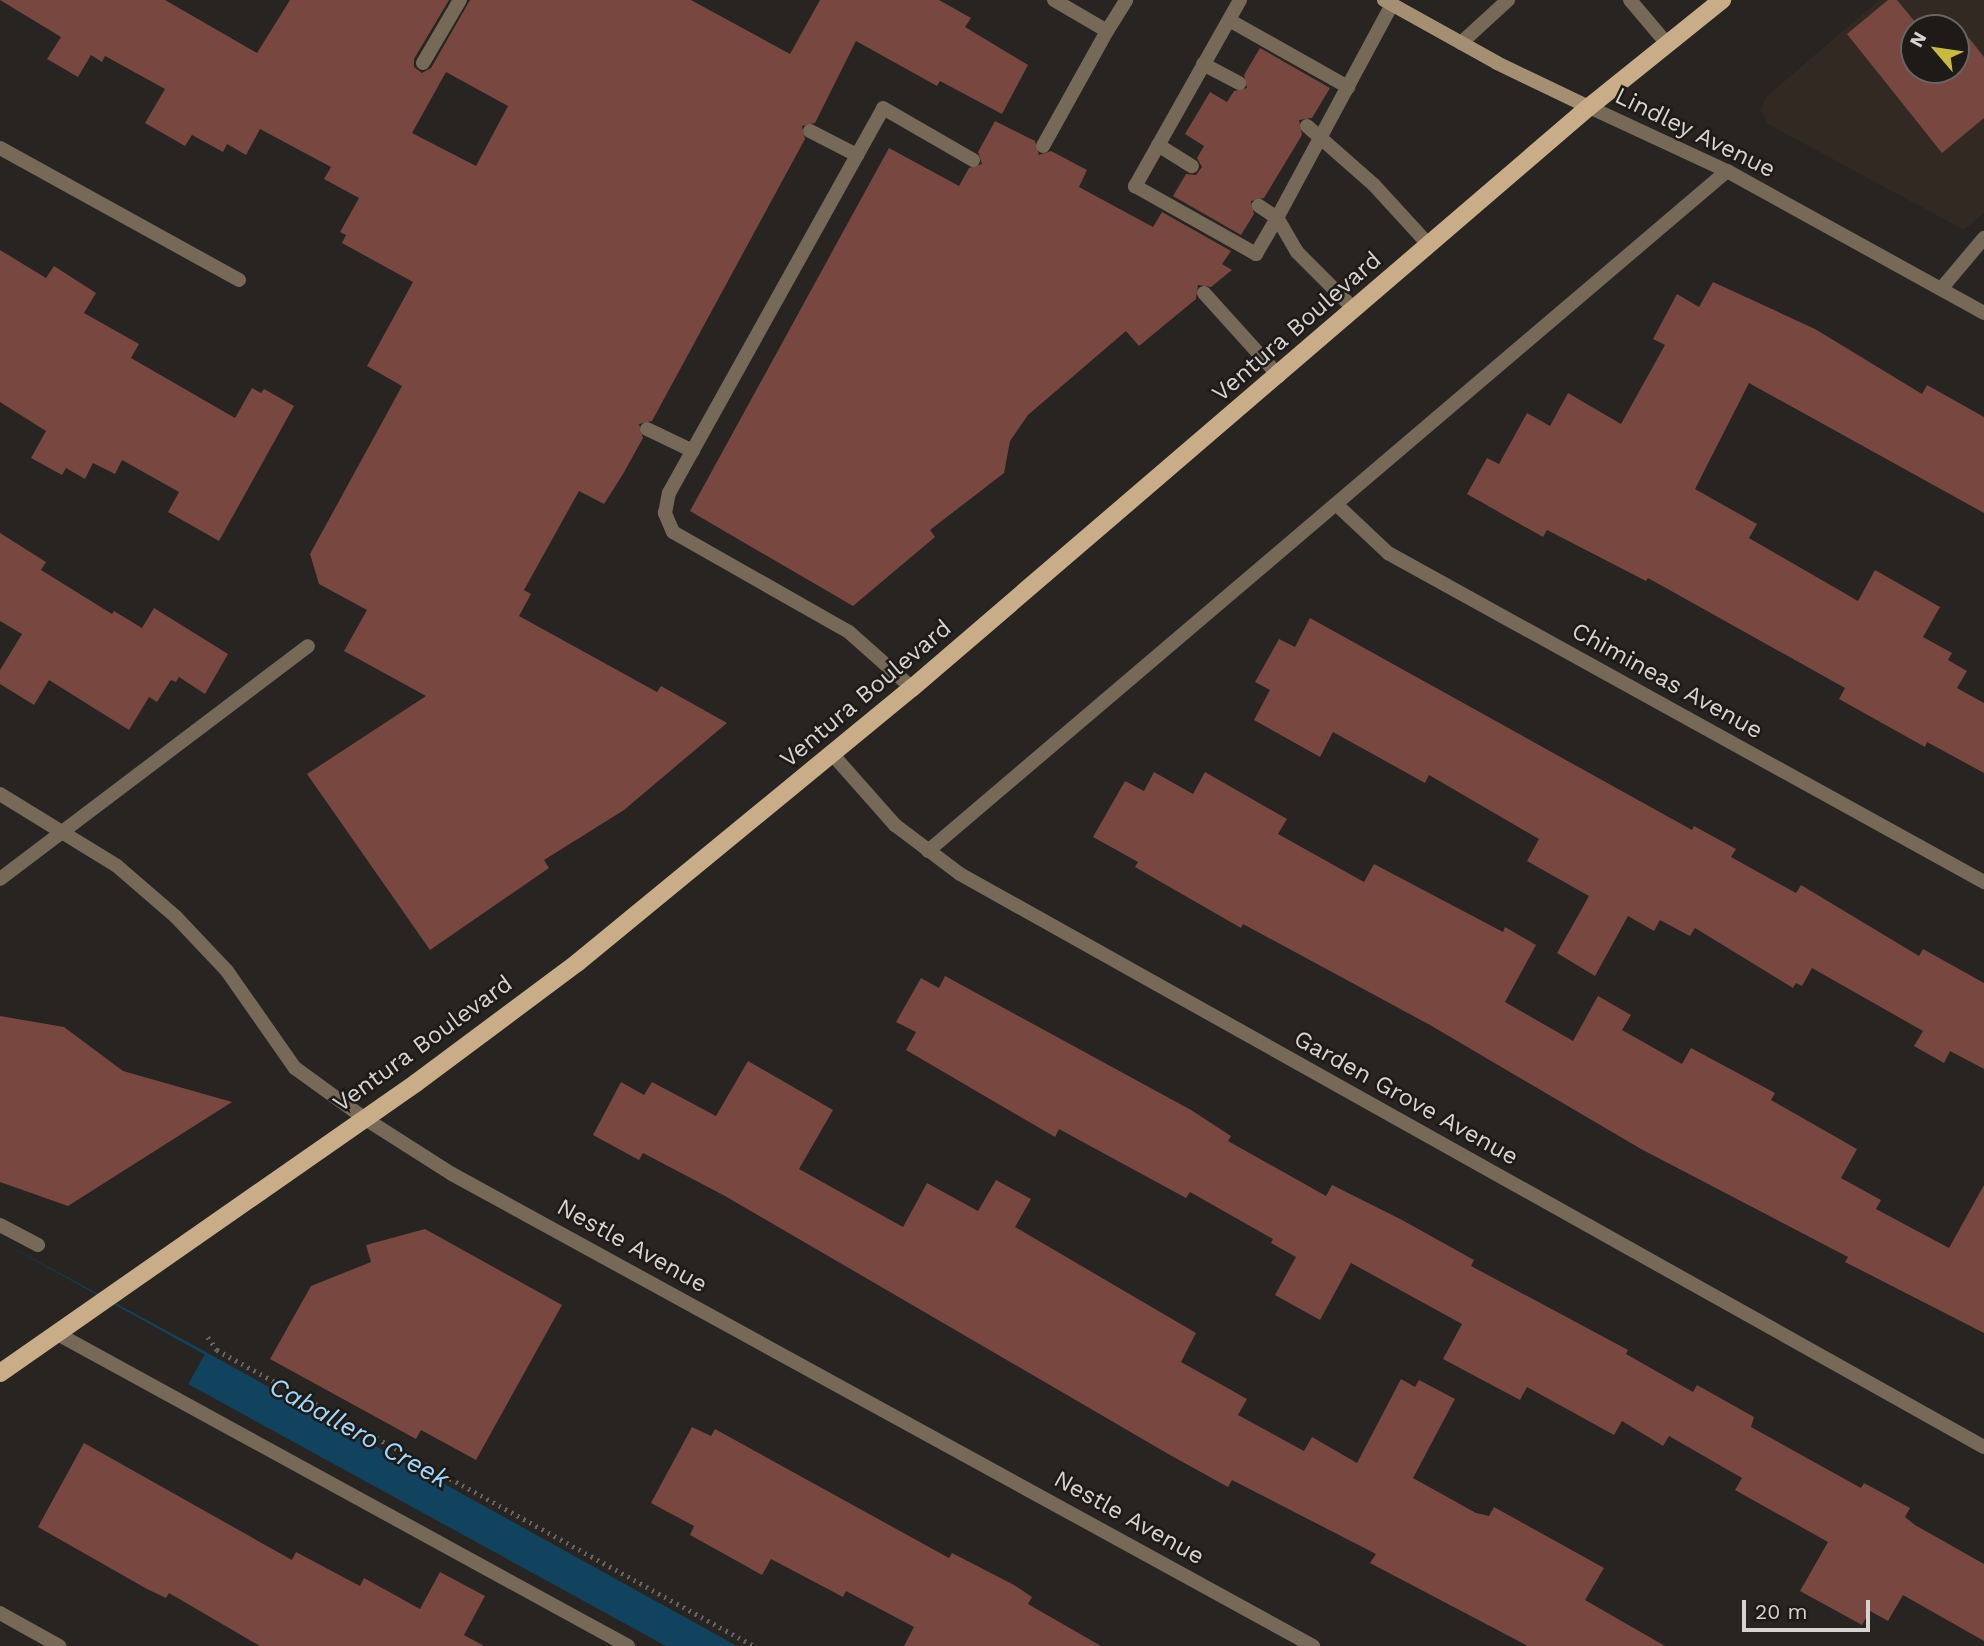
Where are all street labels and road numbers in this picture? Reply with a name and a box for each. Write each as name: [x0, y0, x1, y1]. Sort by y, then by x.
street label: Lindley Avenue: [1609, 81, 1781, 185]
street label: Ventura Boulevard: [1206, 246, 1388, 408]
street label: Ventura Boulevard: [774, 614, 958, 774]
street label: Chimineas Avenue: [1566, 616, 1768, 746]
street label: Ventura Boulevard: [328, 969, 518, 1119]
street label: Garden Grove Avenue: [1288, 1024, 1524, 1172]
street label: Nestle Avenue: [551, 1193, 713, 1299]
street label: Nestle Avenue: [1048, 1465, 1210, 1571]

